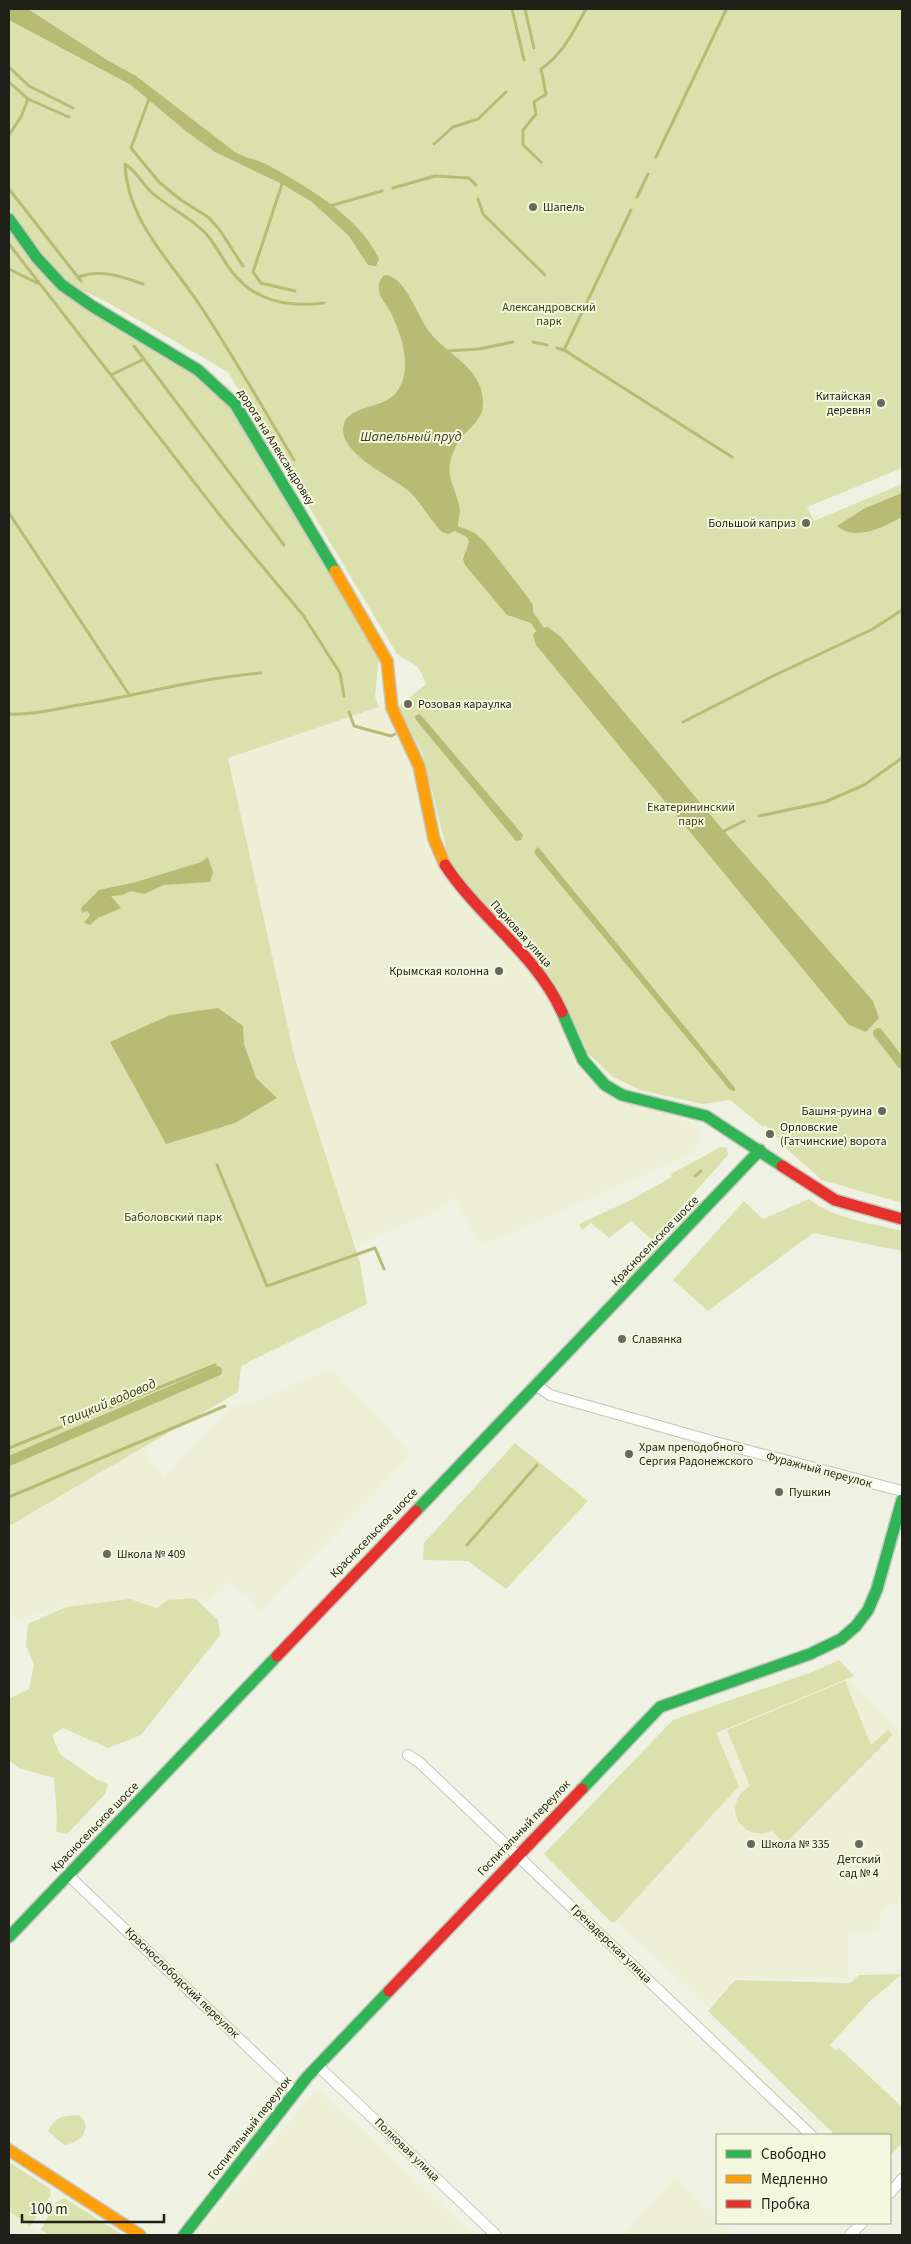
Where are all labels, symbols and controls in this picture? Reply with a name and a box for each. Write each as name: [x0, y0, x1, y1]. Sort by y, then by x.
place label: Шапель: [543, 199, 585, 216]
marker: Шапель: [527, 201, 539, 213]
park label: Александровский парк: [502, 299, 596, 330]
street label: дорога на Александровку: [233, 386, 319, 509]
place label: Китайская деревня: [816, 388, 871, 419]
marker: Китайская деревня: [875, 397, 887, 409]
water label: Шапельный пруд: [360, 427, 462, 447]
place label: Большой каприз: [708, 515, 796, 532]
marker: Большой каприз: [800, 517, 812, 529]
place label: Розовая караулка: [418, 696, 512, 713]
marker: Розовая караулка: [402, 698, 414, 710]
park label: Екатерининский парк: [647, 799, 735, 830]
street label: Парковая улица: [486, 897, 556, 971]
place label: Крымская колонна: [389, 963, 489, 980]
marker: Крымская колонна: [493, 965, 505, 977]
place label: Башня-руина: [802, 1103, 872, 1120]
marker: Башня-руина: [876, 1105, 888, 1117]
place label: Орловские (Гатчинские) ворота: [780, 1119, 887, 1150]
marker: Орловские (Гатчинские) ворота: [764, 1128, 776, 1140]
street label: Красносельское шоссе: [607, 1192, 703, 1290]
park label: Баболовский парк: [124, 1209, 222, 1226]
place label: Славянка: [632, 1331, 682, 1348]
marker: Славянка: [616, 1333, 628, 1345]
water label: Таицкий водовод: [57, 1374, 159, 1432]
place label: Храм преподобного Сергия Радонежского: [639, 1439, 753, 1470]
marker: Храм преподобного Сергия Радонежского: [623, 1448, 635, 1460]
street label: Фуражный переулок: [764, 1448, 874, 1492]
street label: Красносельское шоссе: [326, 1484, 422, 1582]
place label: Пушкин: [789, 1484, 831, 1501]
marker: Пушкин: [773, 1486, 785, 1498]
place label: Школа № 409: [117, 1546, 186, 1563]
marker: Школа № 409: [101, 1548, 113, 1560]
street label: Госпитальный переулок: [474, 1776, 574, 1880]
street label: Красносельское шоссе: [47, 1778, 143, 1876]
place label: Школа № 335: [761, 1836, 830, 1853]
marker: Школа № 335: [745, 1838, 757, 1850]
marker: Детский сад № 4: [853, 1838, 865, 1850]
place label: Детский сад № 4: [837, 1851, 881, 1882]
street label: Гренадерская улица: [567, 1901, 655, 1987]
street label: Краснослободский переулок: [121, 1924, 243, 2042]
street label: Госпитальный переулок: [204, 2073, 296, 2183]
street label: Полковая улица: [371, 2114, 443, 2186]
legend: [716, 2134, 891, 2224]
text: Свободно: [761, 2144, 826, 2165]
text: Медленно: [761, 2169, 828, 2190]
scale bar: [22, 2192, 165, 2224]
text: Пробка: [761, 2194, 810, 2215]
text: 100 m: [30, 2199, 68, 2220]

